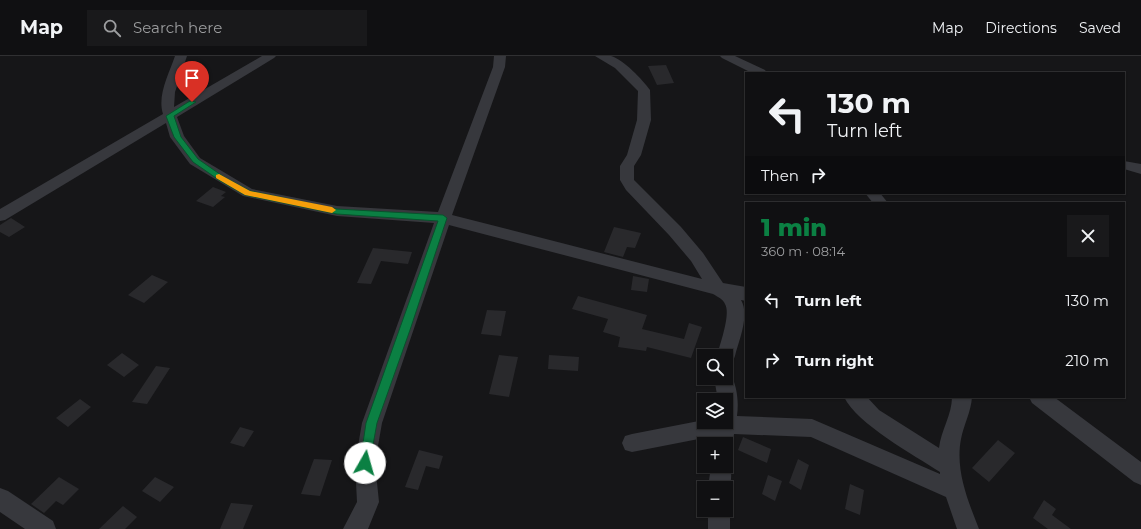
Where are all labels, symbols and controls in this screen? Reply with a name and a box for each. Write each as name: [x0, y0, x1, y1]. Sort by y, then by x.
search box: [87, 10, 367, 46]
text: Map: [20, 16, 63, 39]
icon: search: [101, 17, 123, 39]
text: Search here: [133, 18, 222, 37]
text: Map: [932, 19, 963, 37]
text: Directions: [985, 19, 1057, 37]
text: Saved: [1079, 19, 1121, 37]
pin: [175, 61, 209, 102]
icon: arrive: [181, 67, 203, 89]
text: 130 m: [827, 86, 911, 120]
icon: left: [761, 88, 813, 140]
text: Turn left: [827, 120, 902, 142]
icon: right: [807, 164, 829, 186]
text: Then: [761, 166, 799, 185]
text: 1 min: [761, 213, 827, 242]
button: close: [1067, 215, 1109, 257]
text: 360 m · 08:14: [761, 243, 845, 259]
icon: left: [761, 289, 783, 311]
text: Turn left: [795, 291, 862, 310]
text: 130 m: [1065, 291, 1109, 310]
map controls: [697, 349, 733, 517]
button: search: [697, 349, 733, 385]
icon: right: [761, 349, 783, 371]
text: Turn right: [795, 351, 874, 370]
text: 210 m: [1065, 351, 1109, 370]
button: layers: [697, 393, 733, 429]
button: +: [697, 437, 733, 473]
position arrow: [344, 442, 386, 484]
button: −: [697, 481, 733, 517]

